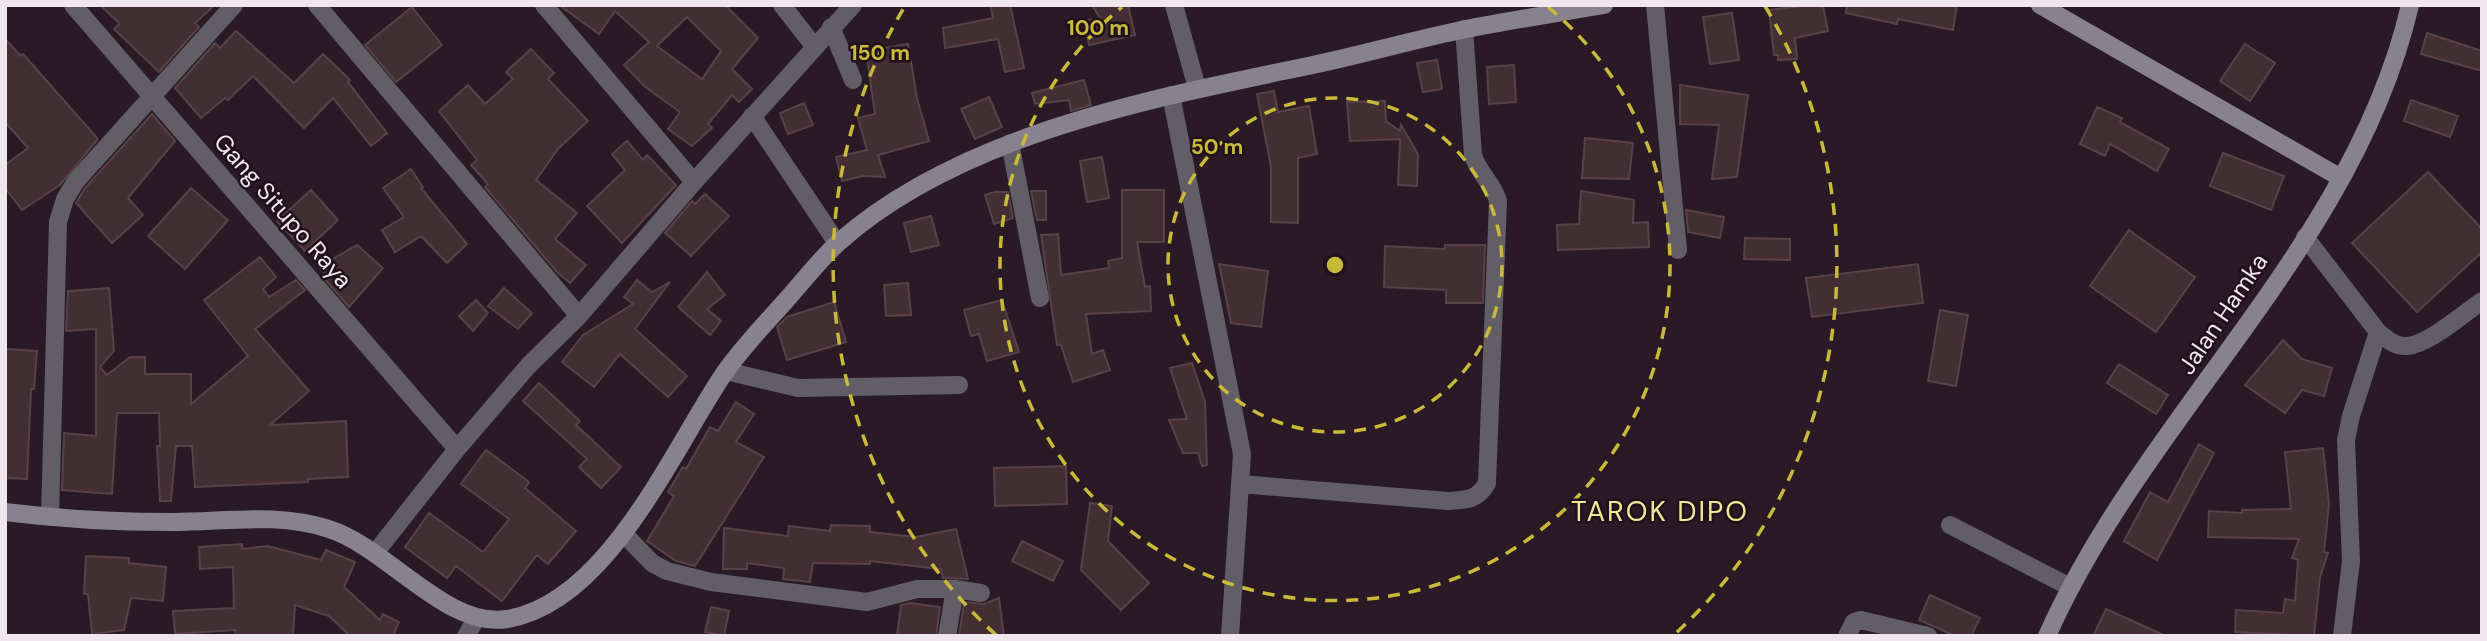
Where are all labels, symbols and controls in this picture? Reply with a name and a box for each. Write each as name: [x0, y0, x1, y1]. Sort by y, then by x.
text: 100 m: [1067, 14, 1129, 42]
text: 150 m: [850, 39, 910, 67]
street label: Gang Situpo Raya: [208, 127, 359, 295]
text: 50 m: [1191, 133, 1243, 161]
street label: Jalan Hamka: [2171, 247, 2274, 380]
centre of rings: [1323, 253, 1347, 277]
district label: TAROK DIPO: [1571, 493, 1749, 530]

